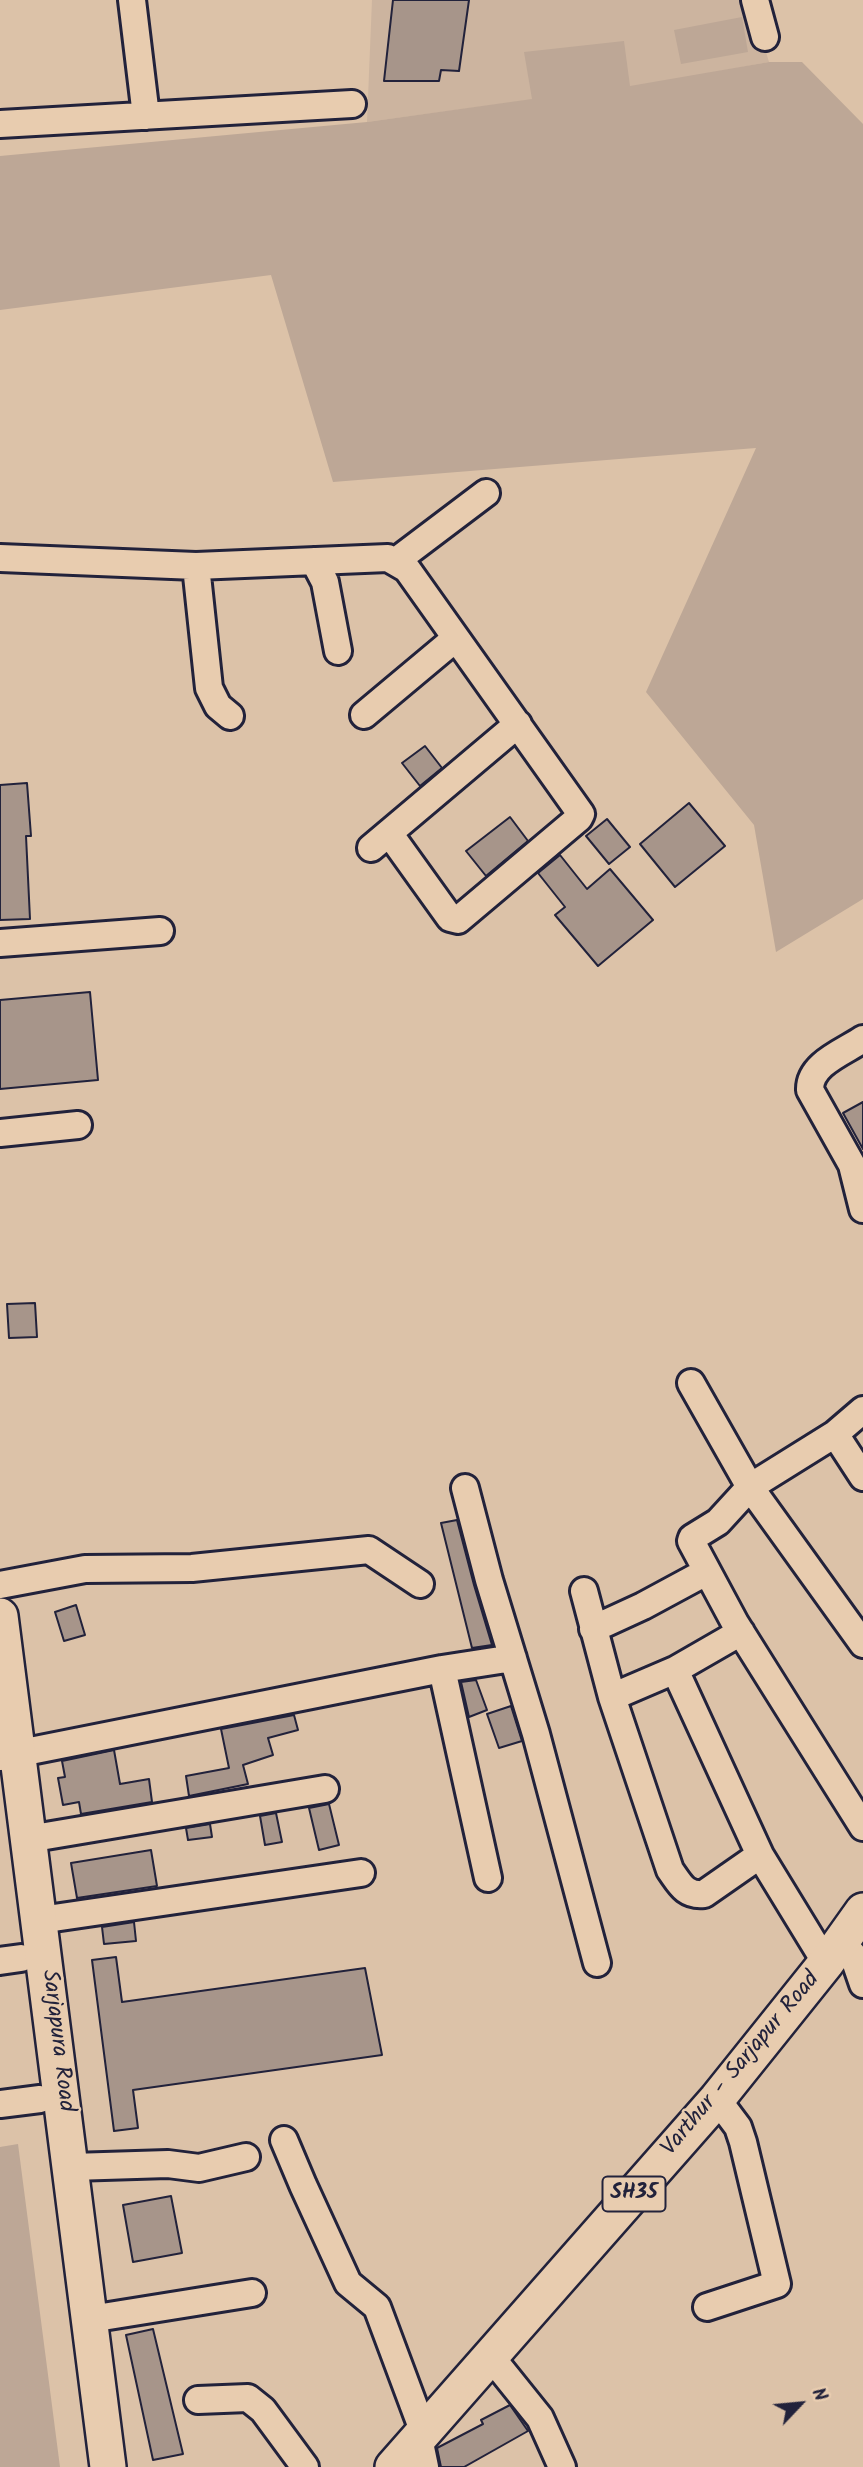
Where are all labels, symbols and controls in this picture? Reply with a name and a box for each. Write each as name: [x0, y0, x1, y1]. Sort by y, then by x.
street label: Varthur - Sarjapur Road: [657, 1967, 827, 2163]
street label: Sarjapura Road: [34, 1968, 78, 2114]
road number: SH35: [602, 2176, 666, 2212]
north arrow: [765, 2369, 835, 2439]
text: N: [803, 2383, 835, 2407]

